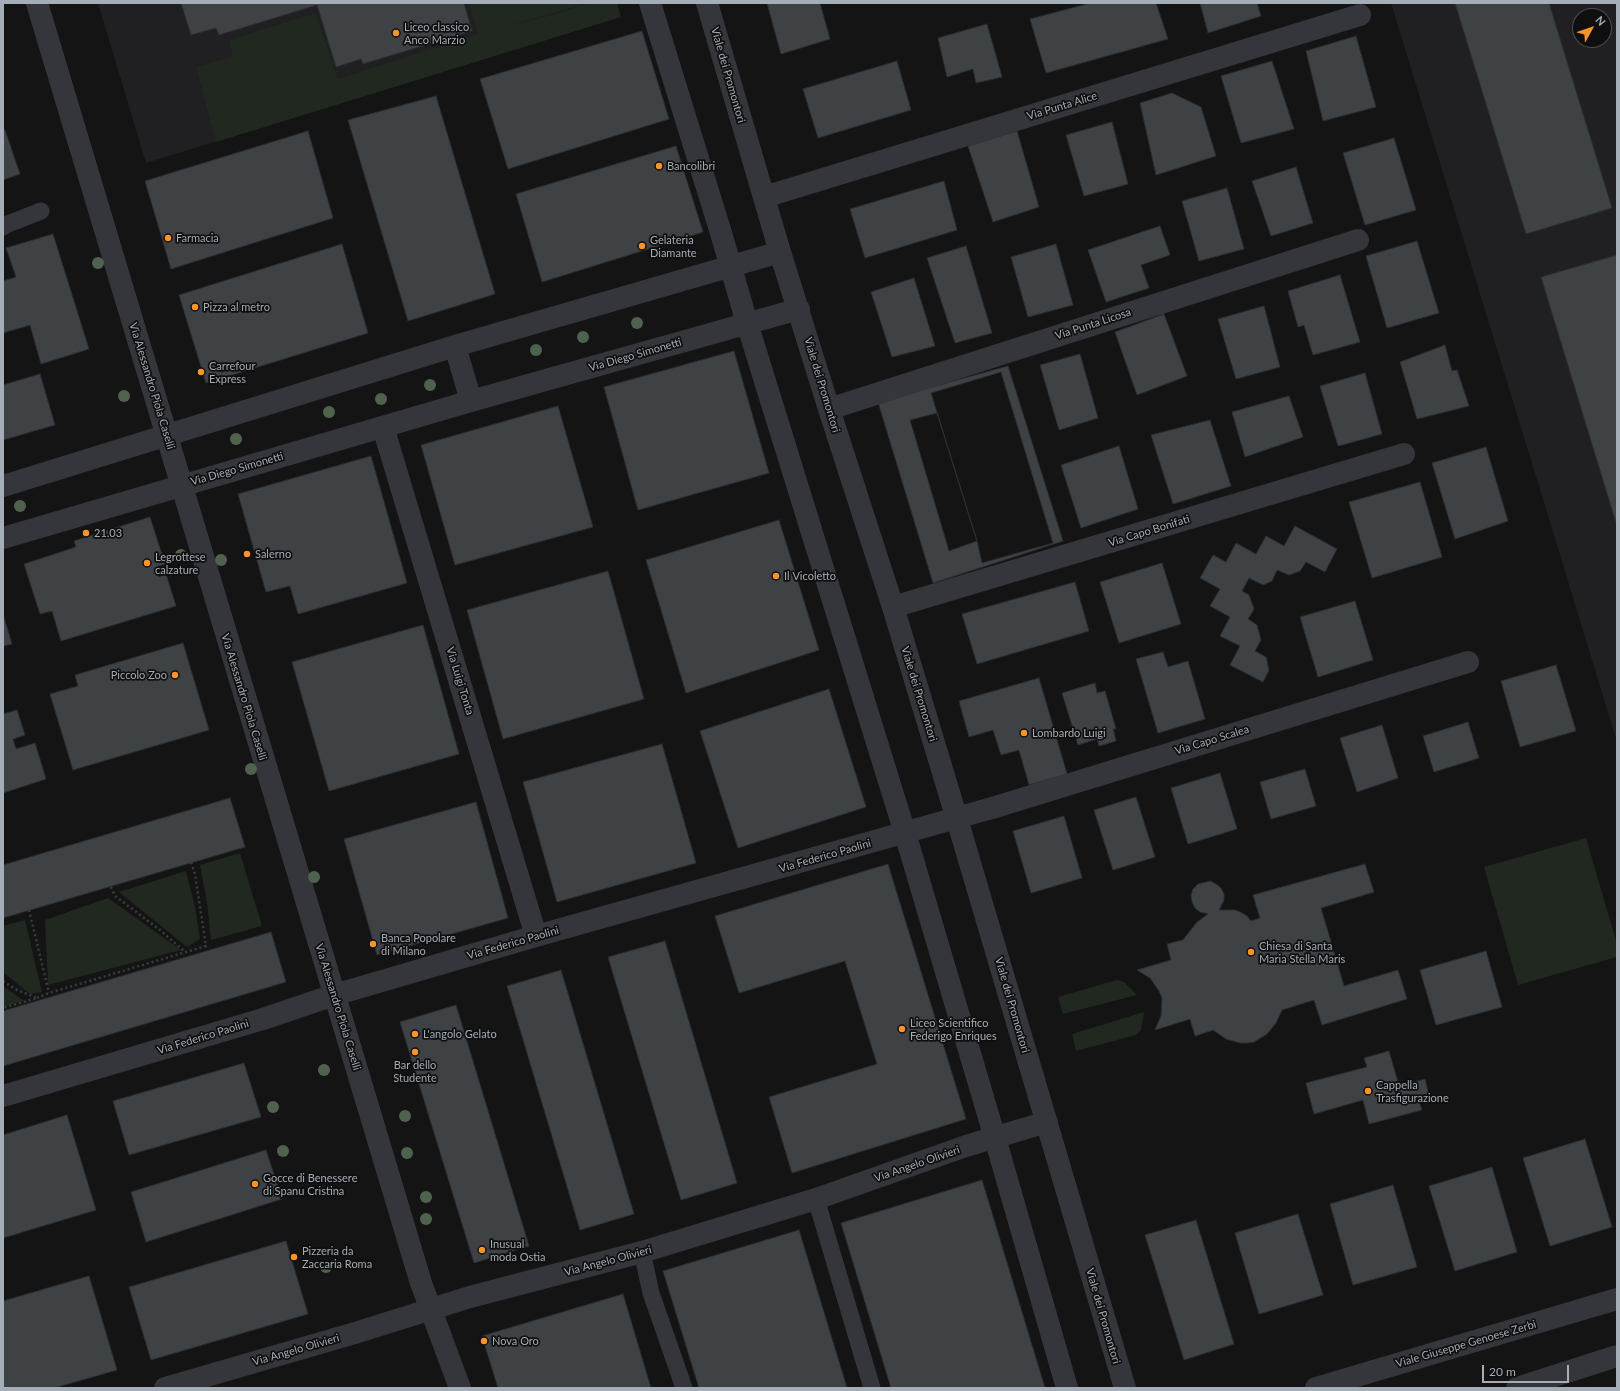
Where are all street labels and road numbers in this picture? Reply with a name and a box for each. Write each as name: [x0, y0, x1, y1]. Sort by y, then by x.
street label: Viale dei Promontori: [708, 26, 748, 124]
street label: Via Punta Alice: [1025, 89, 1099, 123]
street label: Via Punta Licosa: [1053, 305, 1133, 343]
street label: Via Alessandro Piola Caselli: [126, 321, 178, 451]
street label: Via Diego Simonetti: [587, 335, 683, 375]
street label: Viale dei Promontori: [801, 336, 843, 434]
street label: Via Diego Simonetti: [189, 449, 285, 489]
street label: Via Capo Bonifati: [1107, 512, 1191, 550]
street label: Via Alessandro Piola Caselli: [218, 632, 270, 762]
street label: Via Luigi Tonta: [443, 645, 477, 717]
street label: Viale dei Promontori: [898, 645, 940, 743]
street label: Via Capo Scalea: [1173, 722, 1251, 758]
street label: Via Federico Paolini: [778, 837, 872, 875]
street label: Via Federico Paolini: [466, 924, 560, 962]
street label: Via Alessandro Piola Caselli: [312, 942, 364, 1072]
street label: Viale dei Promontori: [992, 956, 1032, 1054]
street label: Via Federico Paolini: [156, 1017, 250, 1057]
street label: Via Angelo Olivieri: [872, 1143, 962, 1185]
street label: Via Angelo Olivieri: [563, 1243, 653, 1279]
street label: Viale dei Promontori: [1083, 1267, 1123, 1365]
street label: Viale Giuseppe Genoese Zerbi: [1394, 1318, 1538, 1370]
street label: Via Angelo Olivieri: [251, 1331, 341, 1369]

